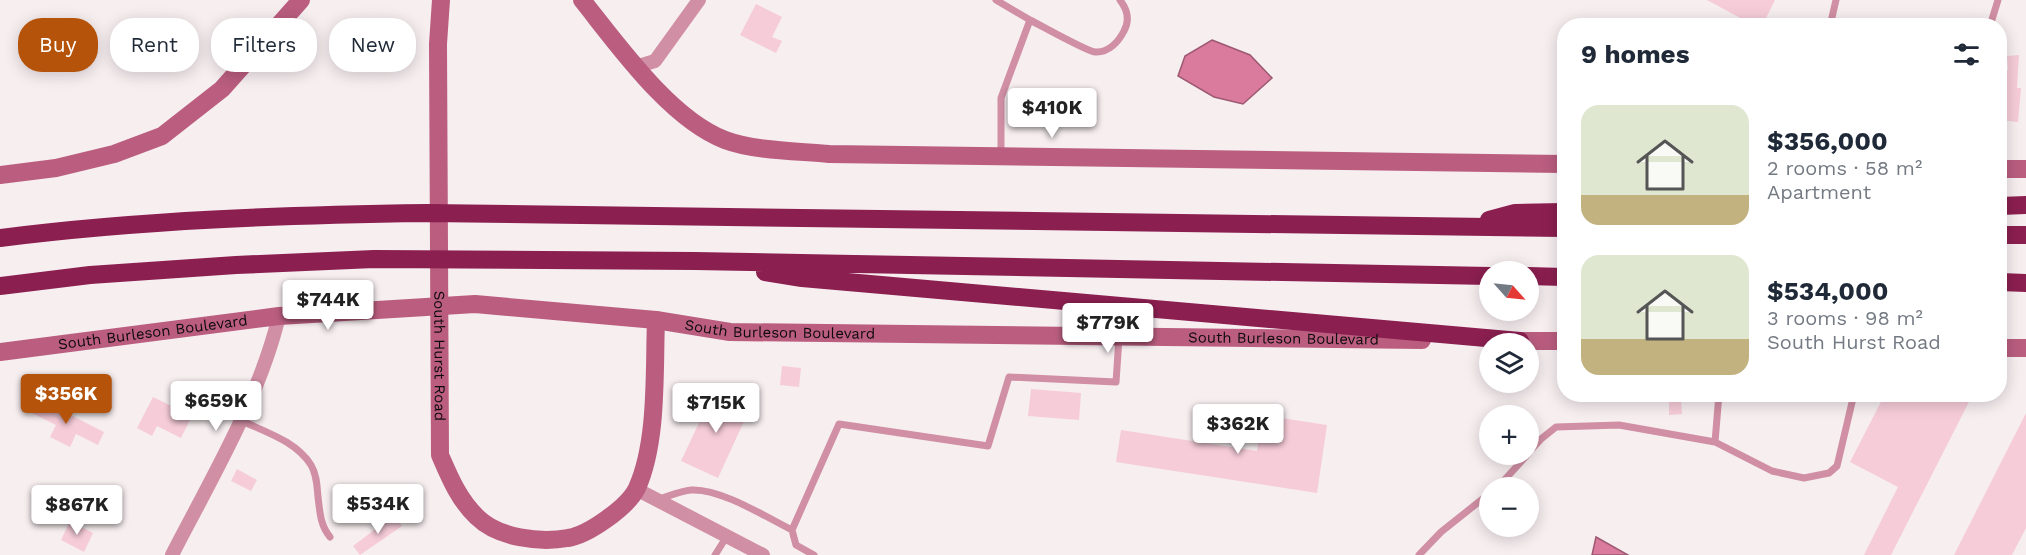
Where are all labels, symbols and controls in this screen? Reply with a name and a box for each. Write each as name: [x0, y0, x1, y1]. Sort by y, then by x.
chip: Buy: [18, 18, 98, 72]
chip: Rent: [110, 18, 199, 72]
chip: Filters: [211, 18, 317, 72]
chip: New: [329, 18, 416, 72]
icon: filters: [1950, 38, 1983, 71]
text: 9 homes: [1581, 39, 1690, 69]
pin: $410K: [1010, 88, 1094, 139]
text: $410K: [1022, 95, 1082, 119]
text: $356,000: [1767, 126, 1888, 156]
icon: home: [1629, 129, 1701, 201]
text: 2 rooms · 58 m²: [1767, 156, 1922, 180]
text: Apartment: [1767, 180, 1871, 204]
north arrow: [1479, 261, 1539, 321]
map controls: [1479, 261, 1539, 537]
text: $534,000: [1767, 276, 1888, 306]
icon: home: [1629, 279, 1701, 351]
pin: $744K: [286, 280, 370, 331]
text: $744K: [297, 287, 359, 311]
street label: South Hurst Road: [430, 291, 449, 421]
pin: $779K: [1066, 303, 1150, 354]
text: 3 rooms · 98 m²: [1767, 306, 1923, 330]
text: $779K: [1076, 310, 1140, 334]
street label: South Burleson Boulevard: [57, 311, 249, 353]
street label: South Burleson Boulevard: [683, 316, 875, 343]
street label: South Burleson Boulevard: [1188, 328, 1379, 349]
text: South Hurst Road: [1767, 330, 1941, 354]
button: layers: [1479, 333, 1539, 393]
pin: $356K: [24, 374, 108, 425]
text: $356K: [35, 381, 97, 405]
pin: $659K: [174, 381, 258, 432]
pin: $715K: [674, 383, 758, 434]
text: $659K: [185, 388, 247, 412]
text: $715K: [686, 390, 746, 414]
pin: $362K: [1196, 404, 1280, 455]
button: +: [1479, 405, 1539, 465]
text: $362K: [1207, 411, 1269, 435]
button: −: [1479, 477, 1539, 537]
pin: $534K: [336, 484, 420, 535]
pin: $867K: [35, 485, 119, 536]
text: $534K: [346, 491, 410, 515]
text: $867K: [45, 492, 109, 516]

